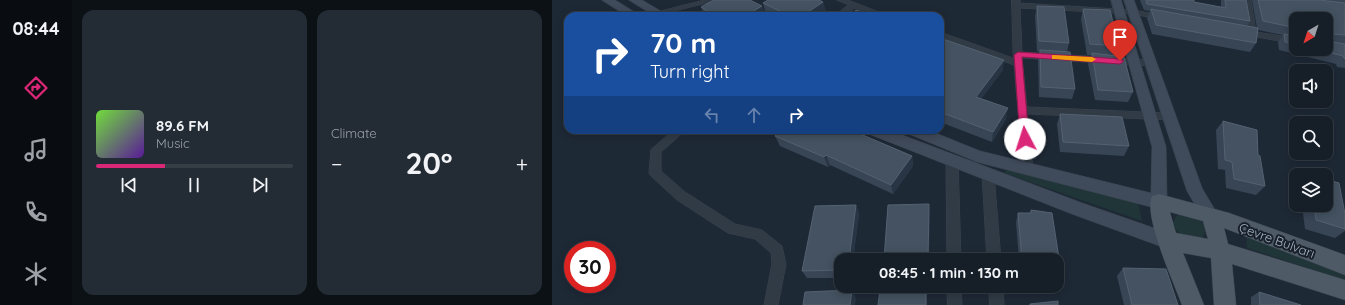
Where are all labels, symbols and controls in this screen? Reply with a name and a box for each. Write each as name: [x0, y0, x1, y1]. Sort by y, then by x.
north arrow: [1289, 12, 1333, 56]
map controls: [1289, 12, 1333, 212]
text: 08:44: [13, 17, 60, 40]
pin: [1103, 20, 1137, 61]
text: 70 m: [650, 25, 716, 60]
icon: arrive: [1109, 26, 1131, 48]
icon: right: [584, 28, 636, 80]
text: Turn right: [650, 60, 730, 83]
button: sound: [1289, 64, 1333, 108]
icon: directions: [22, 74, 50, 102]
icon: left: [701, 104, 723, 126]
icon: ahead: [743, 104, 765, 126]
icon: right: [785, 104, 807, 126]
text: 89.6 FM: [156, 116, 209, 135]
button: search: [1289, 116, 1333, 160]
position arrow: [1004, 118, 1046, 160]
text: Climate: [331, 125, 377, 141]
text: Music: [156, 135, 190, 151]
icon: music: [22, 136, 50, 164]
text: 20°: [405, 144, 453, 182]
text: −: [331, 150, 342, 178]
text: +: [516, 150, 528, 178]
button: layers: [1289, 168, 1333, 212]
icon: previous: [118, 174, 140, 196]
icon: pause: [183, 174, 205, 196]
icon: next: [249, 174, 271, 196]
icon: phone: [22, 198, 50, 226]
street label: Çevre Bulvarı: [1237, 219, 1317, 261]
speed limit sign: 30: [564, 241, 616, 293]
icon: climate: [22, 260, 50, 288]
text: 08:45 · 1 min · 130 m: [879, 263, 1019, 282]

